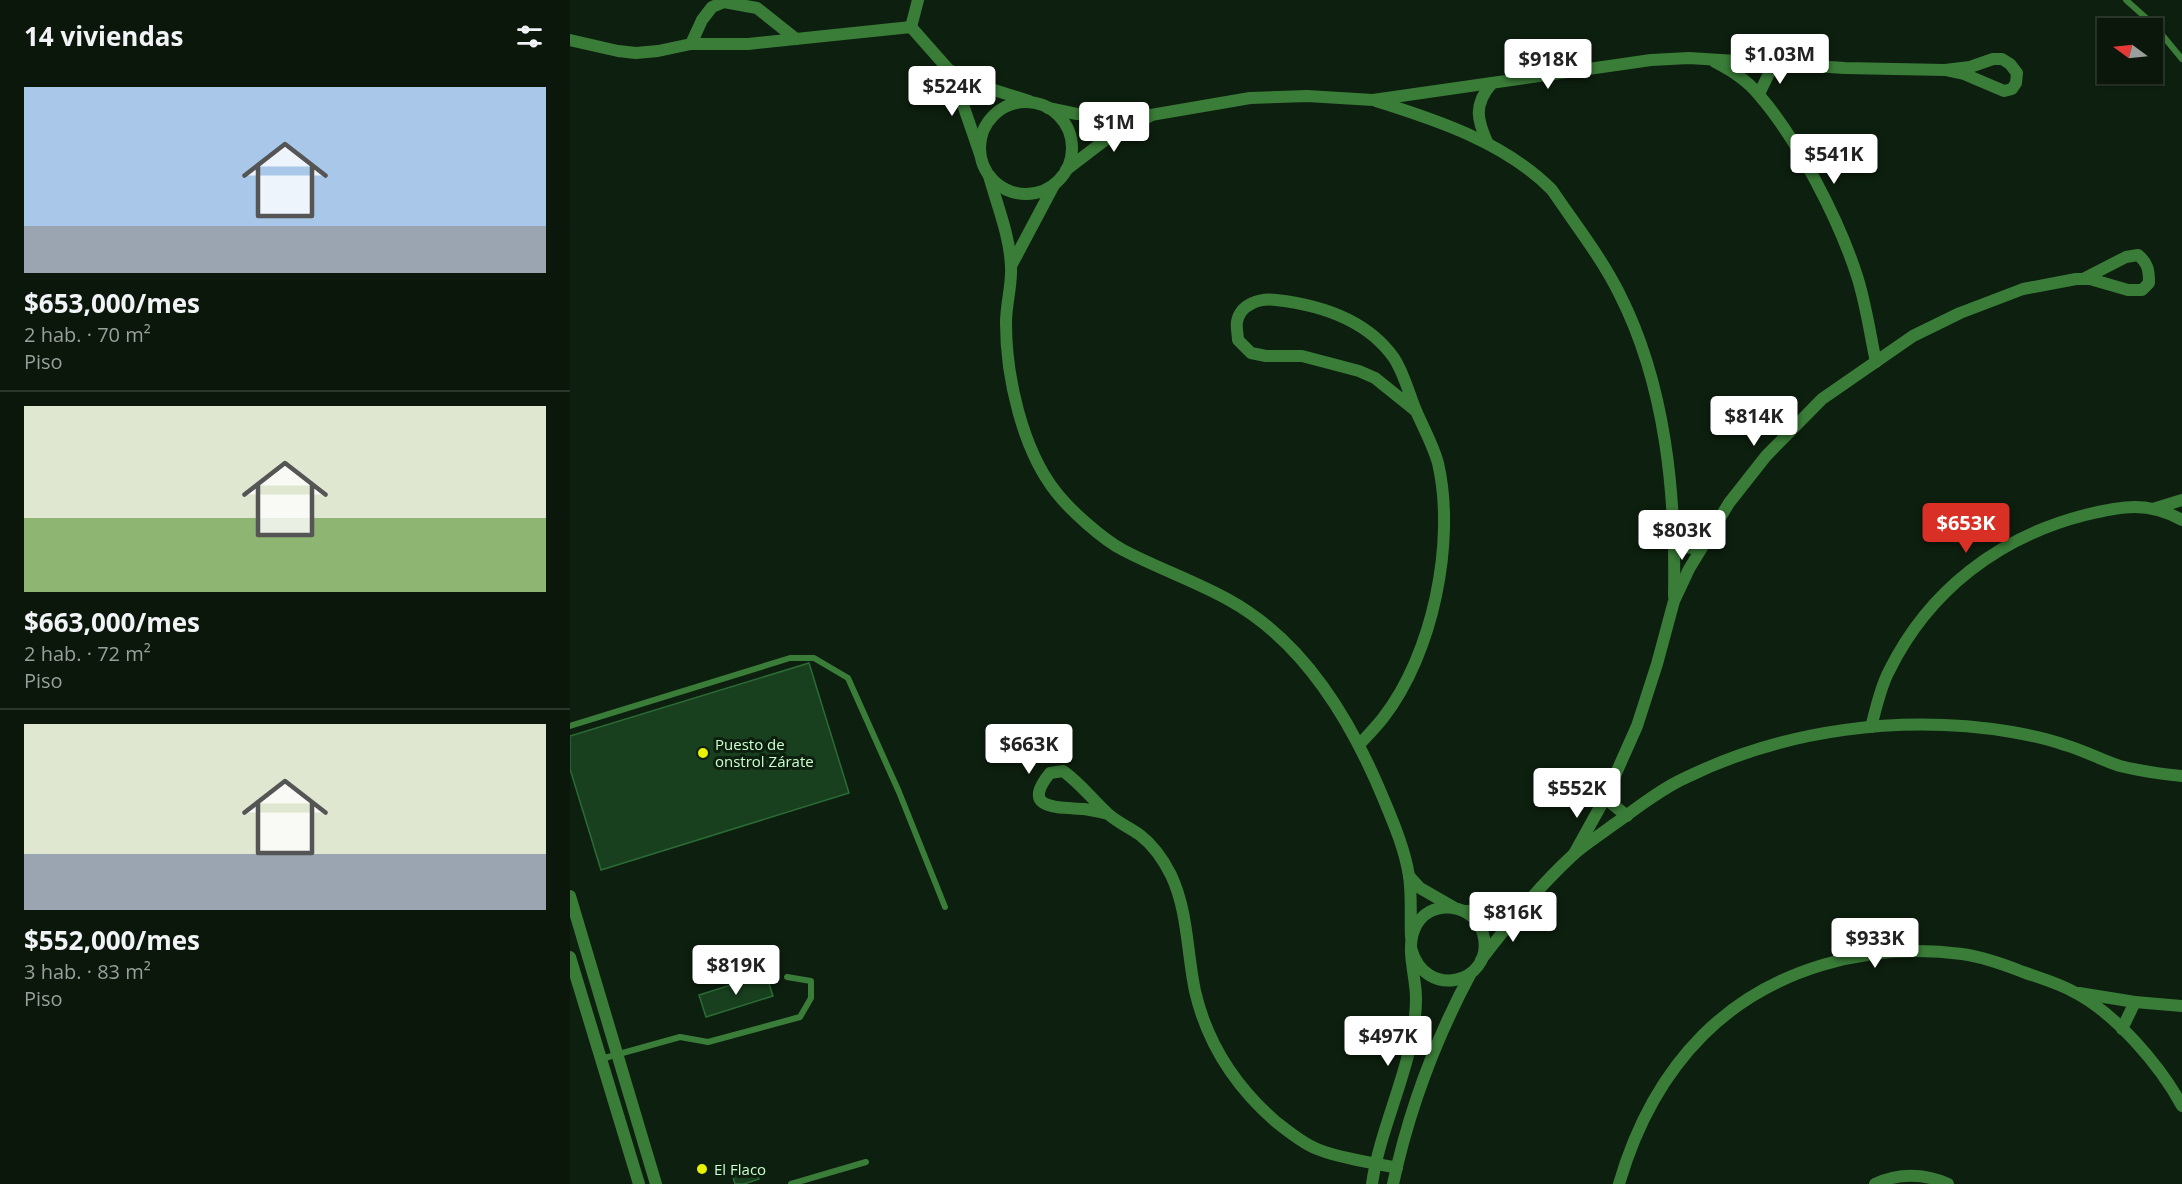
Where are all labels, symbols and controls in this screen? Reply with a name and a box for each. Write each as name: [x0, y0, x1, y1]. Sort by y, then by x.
text: 14 viviendas: [24, 18, 183, 54]
north arrow: [2097, 18, 2163, 84]
map controls: [2097, 18, 2163, 84]
icon: filters: [513, 20, 546, 53]
pin: $1.03M: [1731, 34, 1829, 85]
pin: $918K: [1506, 39, 1590, 90]
text: $1.03M: [1745, 40, 1815, 67]
text: $918K: [1518, 45, 1578, 72]
pin: $524K: [910, 66, 994, 117]
text: $524K: [922, 72, 982, 99]
pin: $1M: [1085, 102, 1143, 153]
text: $1M: [1093, 108, 1135, 135]
icon: home: [231, 126, 339, 234]
pin: $541K: [1792, 134, 1876, 185]
text: $541K: [1804, 140, 1864, 167]
text: $653,000/mes: [24, 285, 200, 321]
text: 2 hab. · 70 m²: [24, 321, 151, 348]
text: Piso: [24, 348, 63, 375]
pin: $814K: [1712, 396, 1796, 447]
text: $814K: [1724, 402, 1784, 429]
icon: home: [231, 445, 339, 553]
pin: $653K: [1924, 503, 2008, 554]
text: $653K: [1936, 509, 1996, 536]
pin: $803K: [1640, 510, 1724, 561]
text: $803K: [1652, 516, 1712, 543]
text: $663,000/mes: [24, 604, 200, 640]
text: 2 hab. · 72 m²: [24, 640, 151, 667]
text: Piso: [24, 667, 63, 694]
pin: $663K: [987, 724, 1071, 775]
text: $663K: [999, 730, 1059, 757]
place label: Puesto de onstrol Zárate: [715, 734, 814, 771]
marker: Puesto de onstrol Zárate: [696, 746, 710, 760]
icon: home: [231, 763, 339, 871]
pin: $552K: [1535, 768, 1619, 819]
text: $552K: [1547, 774, 1607, 801]
pin: $816K: [1471, 892, 1555, 943]
text: $816K: [1483, 898, 1543, 925]
pin: $933K: [1833, 918, 1917, 969]
text: $552,000/mes: [24, 922, 200, 958]
text: $933K: [1845, 924, 1905, 951]
pin: $819K: [694, 945, 778, 996]
text: $819K: [706, 951, 766, 978]
text: 3 hab. · 83 m²: [24, 958, 151, 985]
text: Piso: [24, 985, 63, 1012]
pin: $497K: [1346, 1016, 1430, 1067]
text: $497K: [1358, 1022, 1418, 1049]
place label: El Flaco: [714, 1159, 766, 1179]
marker: El Flaco: [695, 1162, 709, 1176]

